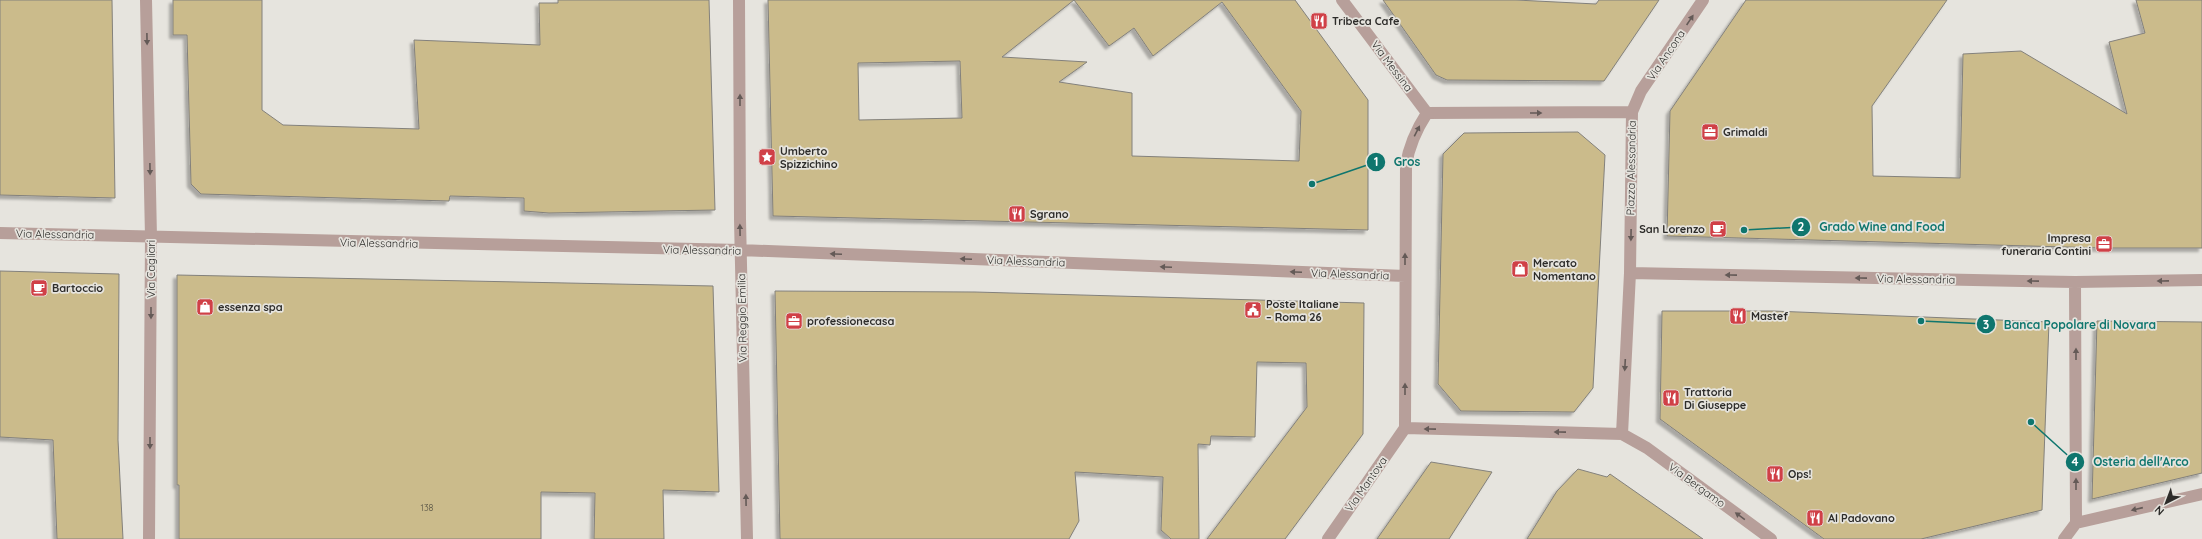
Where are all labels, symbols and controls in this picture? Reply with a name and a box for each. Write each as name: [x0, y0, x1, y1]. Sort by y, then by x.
restaurant icon: Tribeca Cafe: [1309, 11, 1329, 31]
place label: Tribeca Cafe: [1332, 14, 1400, 28]
one-way arrow: [1686, 15, 1694, 25]
street label: Via Ancona: [1644, 27, 1688, 83]
one-way arrow: [144, 33, 150, 46]
street label: Via Messina: [1368, 38, 1416, 94]
one-way arrow: [736, 94, 743, 106]
one-way arrow: [1530, 110, 1543, 116]
street label: Piazza Alessandria: [1623, 120, 1639, 216]
office icon: Grimaldi: [1700, 122, 1720, 142]
one-way arrow: [1413, 125, 1420, 137]
place label: Grimaldi: [1723, 125, 1767, 139]
place label: Umberto Spizzichino: [780, 144, 838, 171]
place icon: Umberto Spizzichino: [757, 147, 777, 167]
callout: Gros: [1366, 150, 1429, 174]
text: 1: [1374, 154, 1378, 169]
text: Gros: [1394, 154, 1420, 169]
one-way arrow: [147, 163, 153, 176]
restaurant icon: Sgrano: [1007, 204, 1027, 224]
place label: Sgrano: [1030, 207, 1069, 221]
callout: Grado Wine and Food: [1791, 215, 1953, 239]
cafe icon: San Lorenzo: [1708, 219, 1728, 239]
text: 2: [1798, 219, 1805, 234]
text: Grado Wine and Food: [1819, 219, 1945, 234]
place label: San Lorenzo: [1639, 222, 1705, 236]
one-way arrow: [737, 223, 743, 236]
street label: Via Alessandria: [16, 226, 94, 242]
one-way arrow: [1627, 229, 1634, 241]
place label: Impresa funeraria Contini: [2001, 231, 2091, 258]
office icon: Impresa funeraria Contini: [2094, 234, 2114, 254]
street label: Via Alessandria: [340, 235, 418, 251]
street label: Via Cagliari: [144, 240, 158, 298]
street label: Via Alessandria: [663, 242, 741, 258]
one-way arrow: [829, 251, 842, 257]
one-way arrow: [1402, 252, 1408, 265]
street label: Via Alessandria: [987, 253, 1065, 269]
one-way arrow: [959, 256, 972, 262]
place label: Mercato Nomentano: [1533, 256, 1596, 283]
shop icon: Mercato Nomentano: [1510, 259, 1530, 279]
one-way arrow: [1160, 263, 1172, 270]
street label: Via Alessandria: [1311, 266, 1389, 282]
one-way arrow: [1289, 269, 1302, 275]
street label: Via Alessandria: [1877, 271, 1955, 287]
one-way arrow: [1724, 272, 1737, 278]
street label: Via Reggio Emilia: [734, 274, 750, 362]
one-way arrow: [1854, 275, 1867, 281]
cafe icon: Bartoccio: [29, 278, 49, 298]
one-way arrow: [2027, 278, 2039, 285]
one-way arrow: [2156, 278, 2169, 284]
place label: Bartoccio: [52, 281, 103, 295]
shop icon: essenza spa: [195, 297, 215, 317]
place label: Poste Italiane – Roma 26: [1266, 297, 1339, 324]
place label: essenza spa: [218, 300, 283, 314]
public building icon: Poste Italiane – Roma 26: [1243, 300, 1263, 320]
restaurant icon: Mastef: [1728, 306, 1748, 326]
one-way arrow: [148, 307, 154, 320]
place label: Mastef: [1751, 309, 1788, 323]
office icon: professionecasa: [784, 311, 804, 331]
callout: Banca Popolare di Novara: [1976, 312, 2164, 336]
place label: professionecasa: [807, 314, 894, 328]
text: 3: [1983, 317, 1989, 332]
text: Banca Popolare di Novara: [2004, 317, 2156, 332]
one-way arrow: [2073, 347, 2079, 360]
one-way arrow: [1622, 359, 1629, 371]
one-way arrow: [1402, 382, 1408, 395]
place label: Trattoria Di Giuseppe: [1684, 385, 1747, 412]
restaurant icon: Trattoria Di Giuseppe: [1661, 388, 1681, 408]
one-way arrow: [1423, 426, 1436, 432]
one-way arrow: [1553, 429, 1566, 435]
one-way arrow: [147, 437, 153, 450]
callout: Osteria dell'Arco: [2065, 450, 2197, 474]
street label: Via Mantova: [1342, 454, 1390, 514]
text: 4: [2071, 454, 2079, 469]
text: Osteria dell'Arco: [2093, 454, 2189, 469]
street label: Via Bergamo: [1666, 460, 1728, 511]
restaurant icon: Ops!: [1765, 464, 1785, 484]
place label: Ops!: [1788, 467, 1812, 481]
one-way arrow: [2073, 477, 2079, 490]
north arrow: [2146, 483, 2186, 523]
one-way arrow: [743, 494, 750, 506]
house number: 138: [421, 502, 434, 513]
text: N: [2152, 503, 2167, 518]
one-way arrow: [2131, 506, 2143, 512]
restaurant icon: Al Padovano: [1805, 508, 1825, 528]
place label: Al Padovano: [1828, 511, 1895, 525]
one-way arrow: [1734, 512, 1745, 520]

